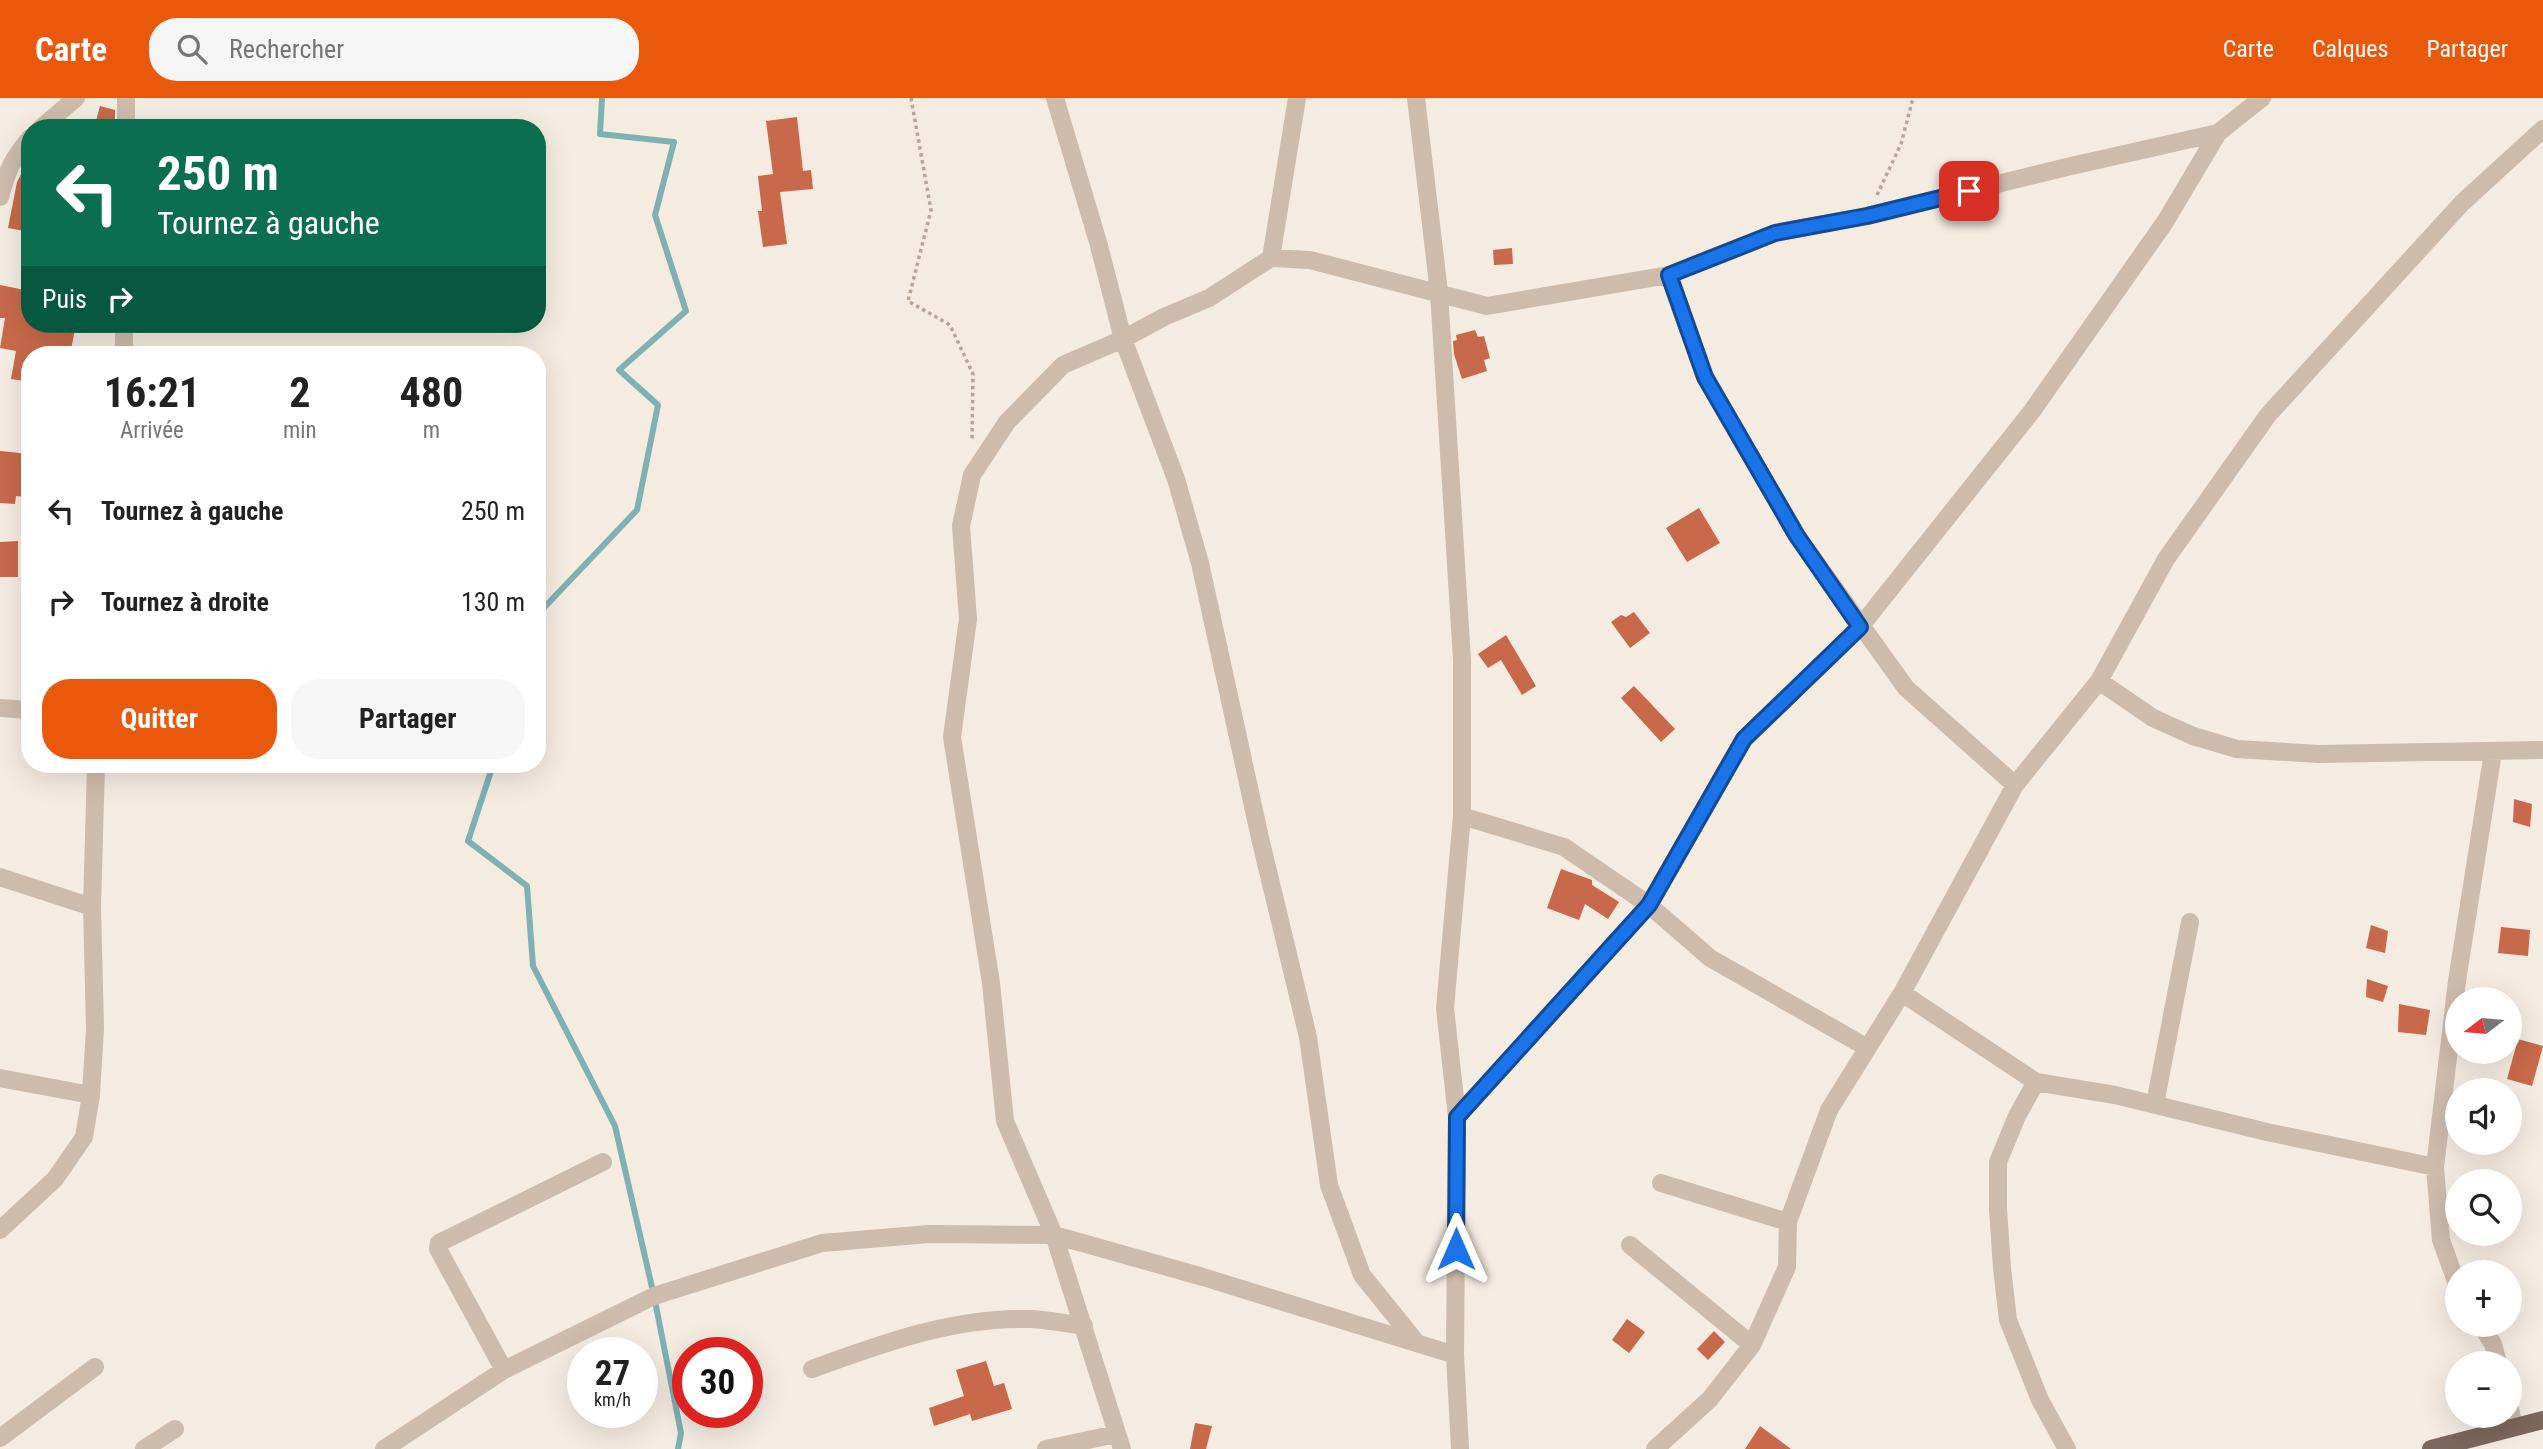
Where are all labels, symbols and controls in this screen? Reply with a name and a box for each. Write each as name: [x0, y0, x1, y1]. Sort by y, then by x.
search box: [149, 18, 639, 81]
text: Carte: [35, 30, 107, 69]
icon: search: [173, 30, 211, 68]
text: Rechercher: [229, 34, 344, 64]
text: Carte: [2223, 35, 2274, 63]
text: Calques: [2312, 35, 2388, 63]
text: Partager: [2426, 35, 2508, 63]
text: 250 m: [157, 145, 279, 202]
icon: left: [42, 147, 133, 238]
pin: [1939, 161, 1999, 221]
icon: arrive: [1950, 172, 1988, 210]
text: Tournez à gauche: [157, 204, 380, 242]
icon: right: [101, 280, 139, 318]
text: Puis: [42, 284, 87, 314]
text: 16:21: [104, 368, 200, 417]
text: 2: [289, 368, 310, 417]
text: 480: [399, 368, 463, 417]
text: Arrivée: [120, 417, 184, 444]
text: min: [283, 417, 317, 444]
text: m: [423, 417, 440, 444]
icon: left: [42, 492, 80, 530]
text: Tournez à gauche: [101, 496, 283, 526]
text: 250 m: [461, 496, 525, 526]
icon: right: [42, 583, 80, 621]
text: Tournez à droite: [101, 587, 269, 617]
text: 130 m: [461, 587, 525, 617]
button: Quitter: [42, 679, 277, 759]
button: Partager: [291, 679, 525, 759]
north arrow: [2445, 987, 2522, 1064]
map controls: [2445, 987, 2522, 1428]
button: sound: [2445, 1078, 2522, 1155]
button: search: [2445, 1169, 2522, 1246]
position arrow: [1419, 1212, 1493, 1286]
button: +: [2445, 1260, 2522, 1337]
speed limit sign: 30: [672, 1337, 763, 1428]
button: −: [2445, 1351, 2522, 1428]
text: 27: [595, 1353, 630, 1394]
text: km/h: [594, 1389, 631, 1410]

